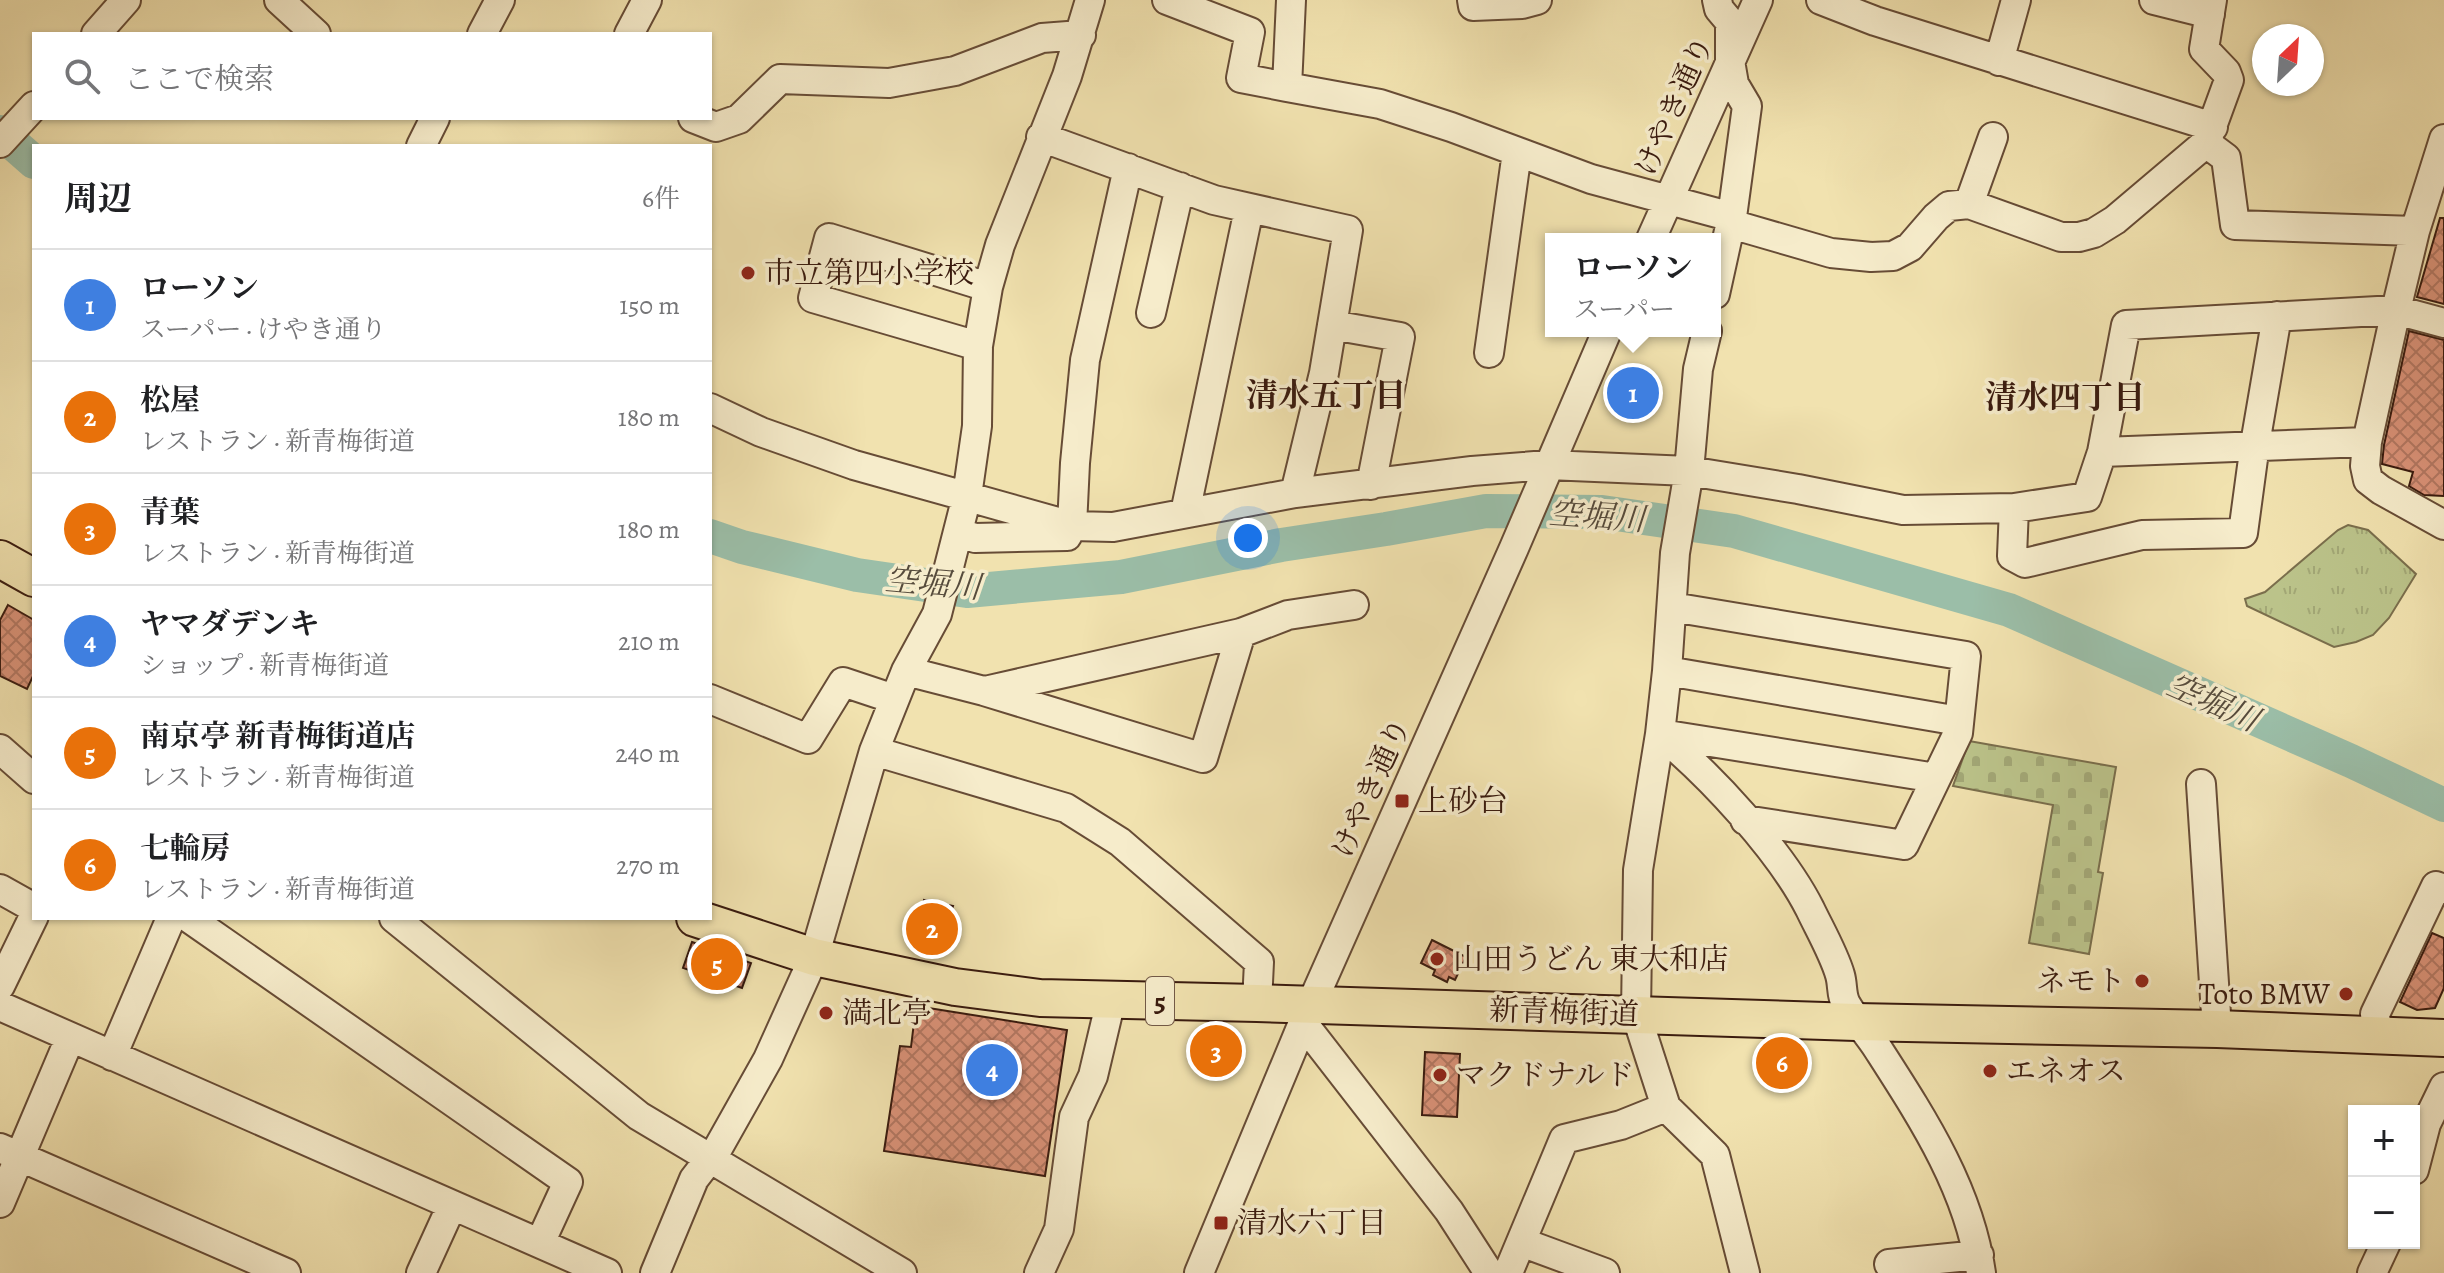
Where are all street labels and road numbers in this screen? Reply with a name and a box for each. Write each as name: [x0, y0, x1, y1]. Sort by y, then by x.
street label: けやき通り: [1625, 29, 1723, 183]
street label: けやき通り: [1322, 711, 1420, 865]
road number: 5: [1146, 977, 1174, 1025]
street label: 新青梅街道: [1488, 989, 1640, 1035]

